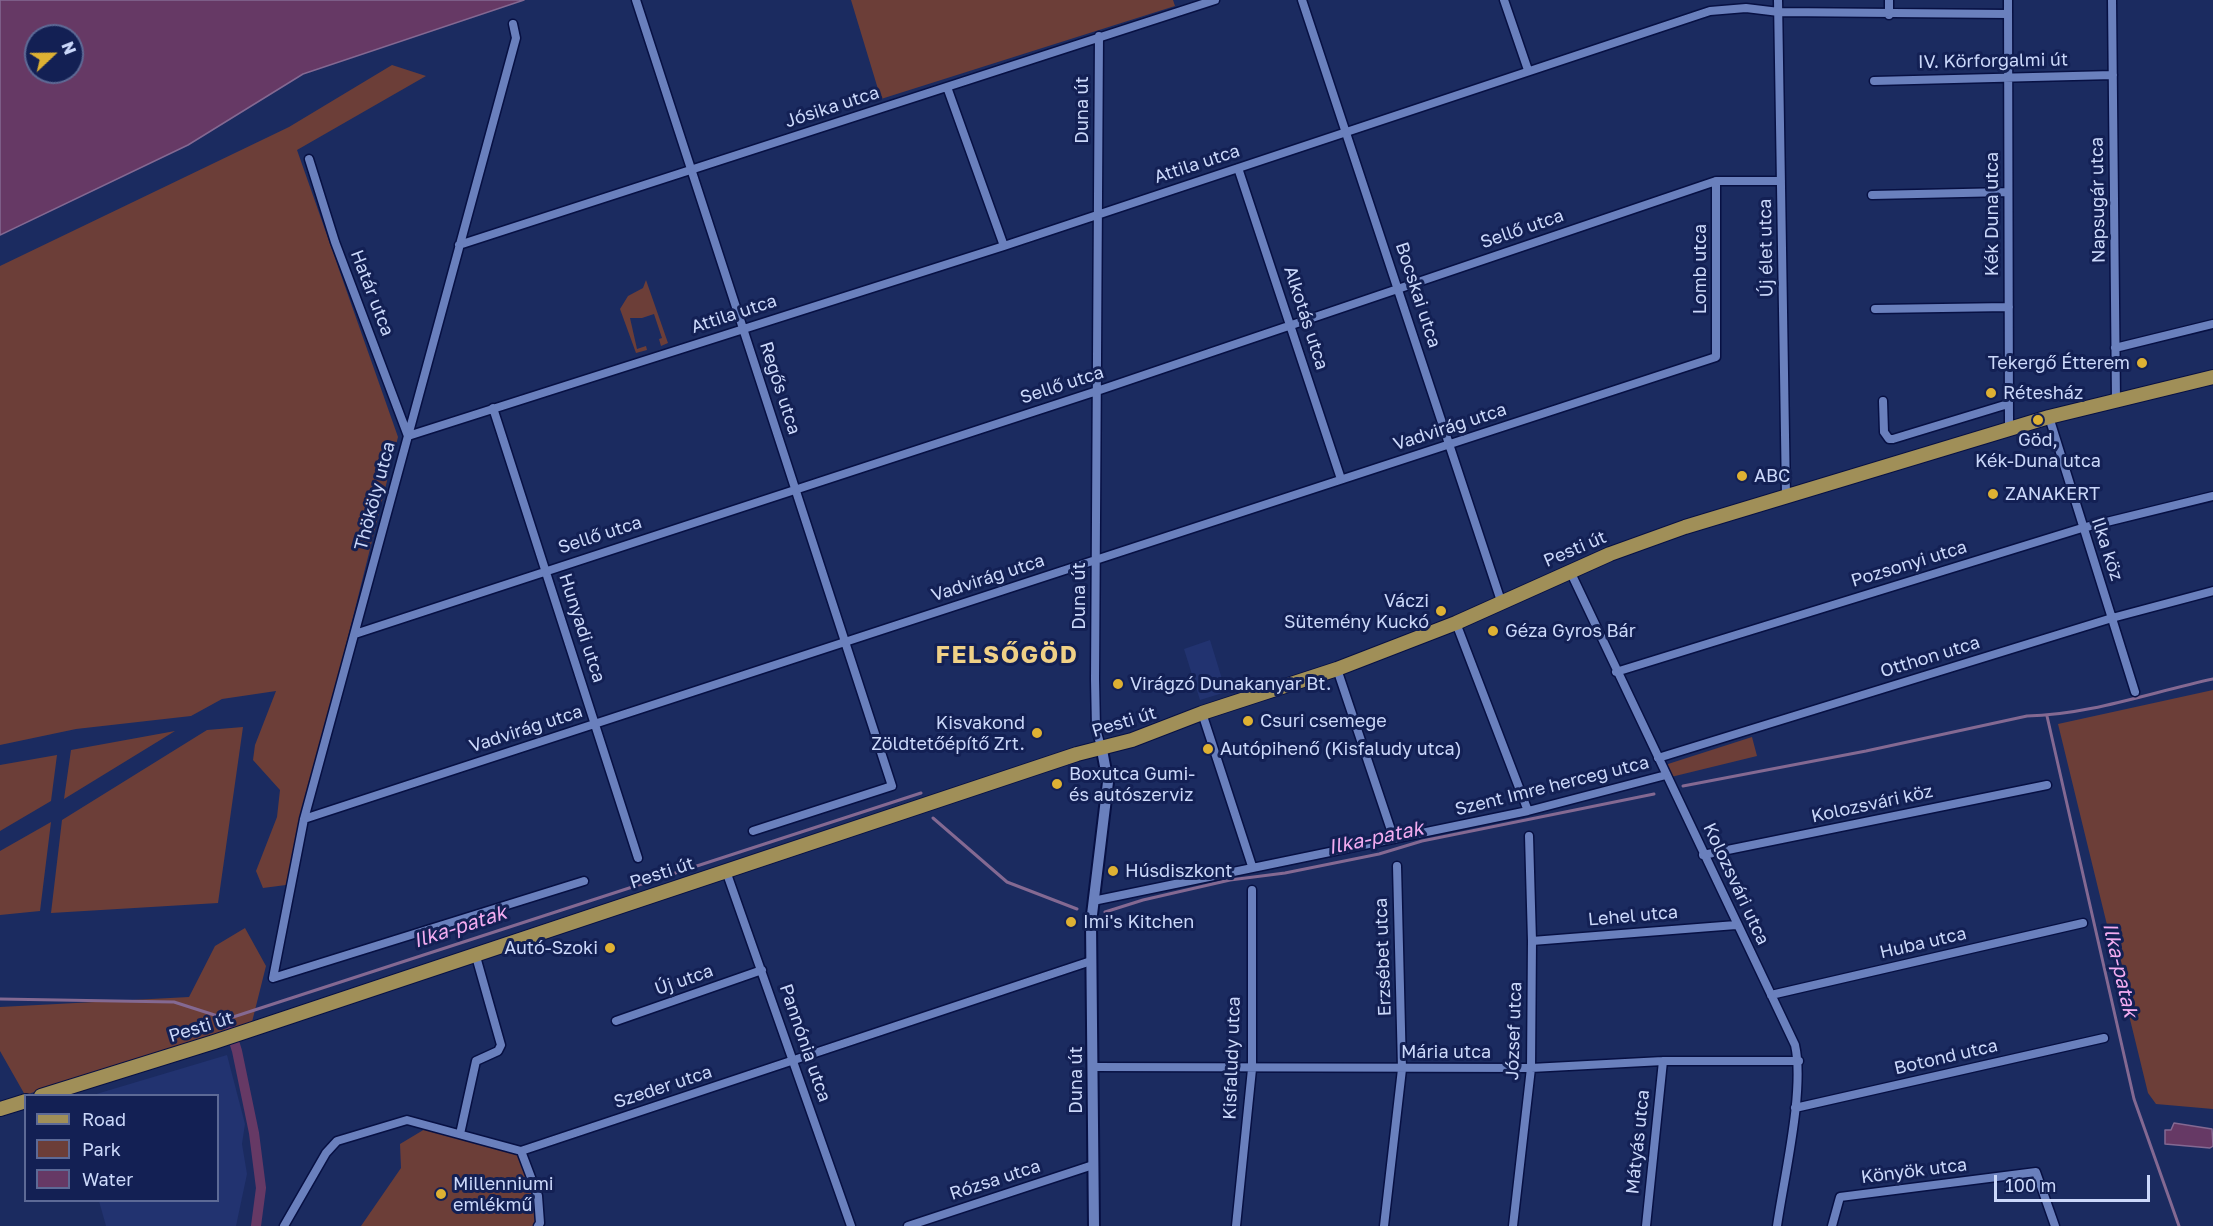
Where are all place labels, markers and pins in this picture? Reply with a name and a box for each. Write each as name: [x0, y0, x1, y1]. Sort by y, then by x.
place label: Tekergő Étterem: [1988, 352, 2130, 374]
marker: Tekergő Étterem: [2135, 356, 2149, 370]
place label: Rétesház: [2003, 382, 2083, 404]
marker: Rétesház: [1984, 386, 1998, 400]
marker: Göd, Kék-Duna utca: [2031, 413, 2045, 427]
place label: Göd, Kék-Duna utca: [1975, 429, 2101, 472]
place label: ABC: [1754, 465, 1790, 487]
marker: ABC: [1735, 469, 1749, 483]
place label: ZANAKERT: [2005, 483, 2100, 505]
marker: ZANAKERT: [1986, 487, 2000, 501]
place label: Váczi Sütemény Kuckó: [1284, 590, 1429, 632]
marker: Váczi Sütemény Kuckó: [1434, 604, 1448, 618]
place label: Géza Gyros Bár: [1505, 620, 1636, 642]
marker: Géza Gyros Bár: [1486, 624, 1500, 638]
place label: Virágzó Dunakanyar Bt.: [1130, 673, 1331, 695]
marker: Virágzó Dunakanyar Bt.: [1111, 677, 1125, 691]
place label: Csuri csemege: [1260, 710, 1387, 732]
place label: Kisvakond Zöldtetőépítő Zrt.: [871, 712, 1025, 754]
marker: Csuri csemege: [1241, 714, 1255, 728]
marker: Kisvakond Zöldtetőépítő Zrt.: [1030, 726, 1044, 740]
place label: Autópihenő (Kisfaludy utca): [1220, 738, 1462, 760]
marker: Autópihenő (Kisfaludy utca): [1201, 742, 1215, 756]
place label: Boxutca Gumi- és autószerviz: [1069, 763, 1195, 806]
marker: Boxutca Gumi- és autószerviz: [1050, 777, 1064, 791]
place label: Húsdiszkont: [1125, 860, 1232, 882]
marker: Húsdiszkont: [1106, 864, 1120, 878]
place label: Imi's Kitchen: [1083, 911, 1194, 933]
marker: Imi's Kitchen: [1064, 915, 1078, 929]
place label: Autó-Szoki: [504, 937, 598, 959]
marker: Autó-Szoki: [603, 941, 617, 955]
place label: Millenniumi emlékmű: [453, 1173, 554, 1216]
marker: Millenniumi emlékmű: [434, 1187, 448, 1201]

